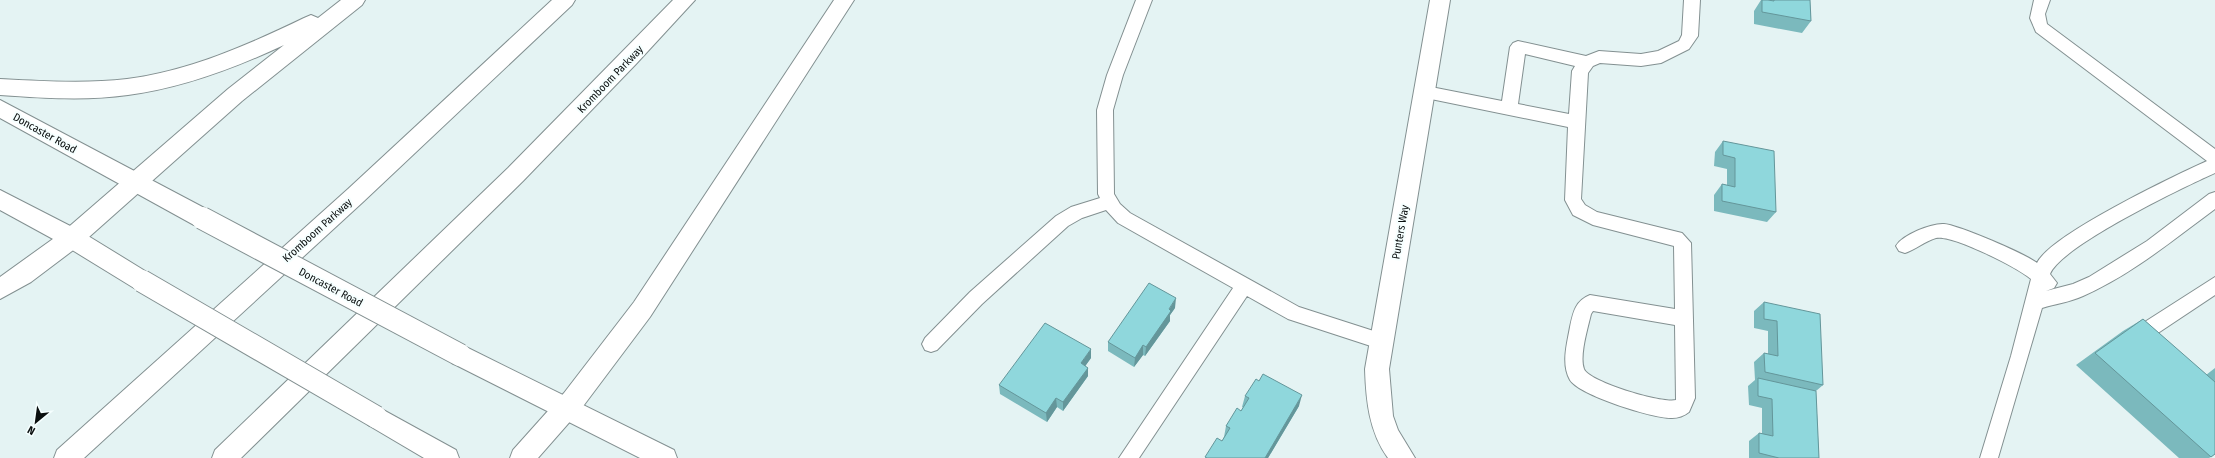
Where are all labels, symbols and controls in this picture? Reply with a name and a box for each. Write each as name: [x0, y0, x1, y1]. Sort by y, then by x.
street label: Kromboom Parkway: [575, 43, 646, 116]
street label: Doncaster Road: [11, 111, 79, 156]
street label: Kromboom Parkway: [280, 196, 355, 265]
street label: Punters Way: [1389, 204, 1412, 260]
street label: Doncaster Road: [297, 265, 365, 310]
north arrow: [16, 402, 56, 442]
text: N: [25, 423, 37, 438]

